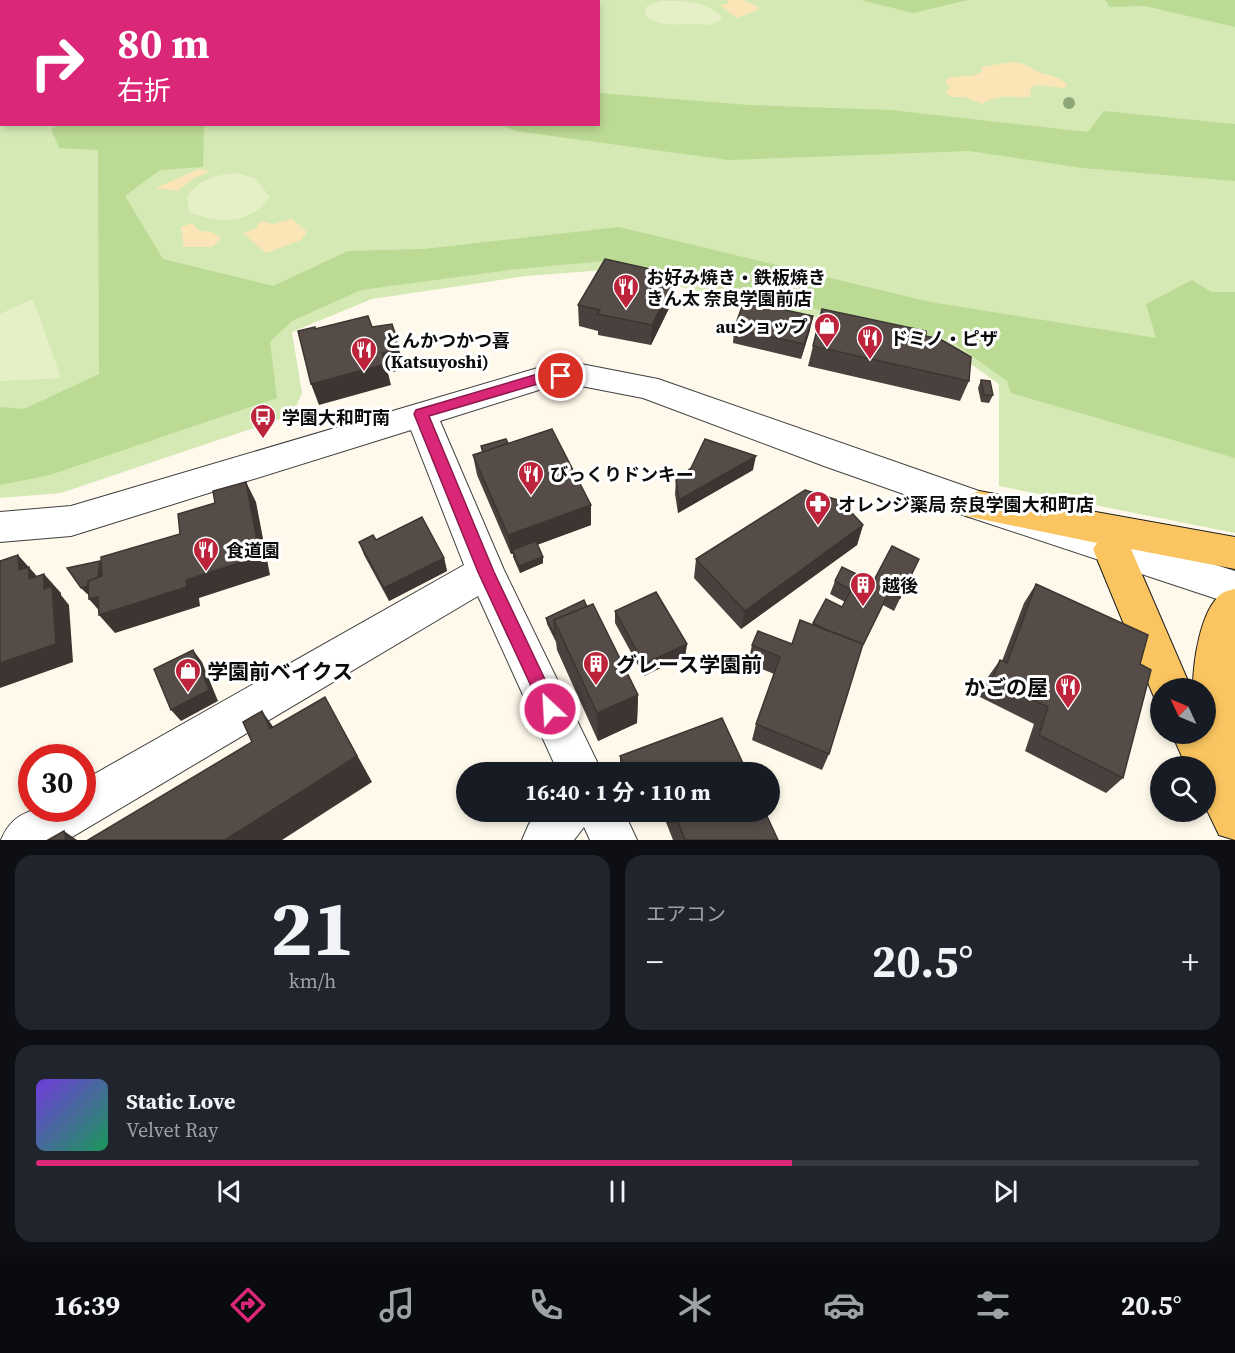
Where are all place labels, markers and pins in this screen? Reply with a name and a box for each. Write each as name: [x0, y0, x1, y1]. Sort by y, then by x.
place label: お好み焼き・鉄板焼き きん太 奈良学園前店: [646, 265, 826, 311]
restaurant icon: お好み焼き・鉄板焼き きん太 奈良学園前店: [611, 272, 641, 310]
shop icon: auショップ: [812, 311, 842, 349]
place label: auショップ: [716, 314, 808, 339]
restaurant icon: ドミノ・ピザ: [855, 323, 885, 361]
place label: ドミノ・ピザ: [890, 326, 998, 351]
place label: とんかつかつ喜 (Katsuyoshi): [384, 328, 510, 374]
restaurant icon: とんかつかつ喜 (Katsuyoshi): [349, 335, 379, 373]
pin: [535, 350, 586, 401]
bus stop icon: 学園大和町南: [248, 402, 278, 440]
place label: 学園大和町南: [282, 405, 390, 430]
restaurant icon: びっくりドンキー: [516, 459, 546, 497]
place label: びっくりドンキー: [550, 462, 694, 487]
pharmacy icon: オレンジ薬局 奈良学園大和町店: [803, 489, 833, 527]
place label: オレンジ薬局 奈良学園大和町店: [838, 492, 1094, 517]
restaurant icon: 食道園: [191, 535, 221, 573]
place label: 食道園: [226, 538, 280, 563]
building icon: 越後: [848, 570, 878, 608]
place label: 越後: [882, 573, 918, 598]
building icon: グレース学園前: [581, 649, 611, 687]
place label: グレース学園前: [616, 650, 762, 679]
shop icon: 学園前ベイクス: [173, 656, 203, 694]
place label: 学園前ベイクス: [207, 657, 353, 686]
restaurant icon: かごの屋: [1053, 672, 1083, 710]
place label: かごの屋: [964, 673, 1048, 702]

